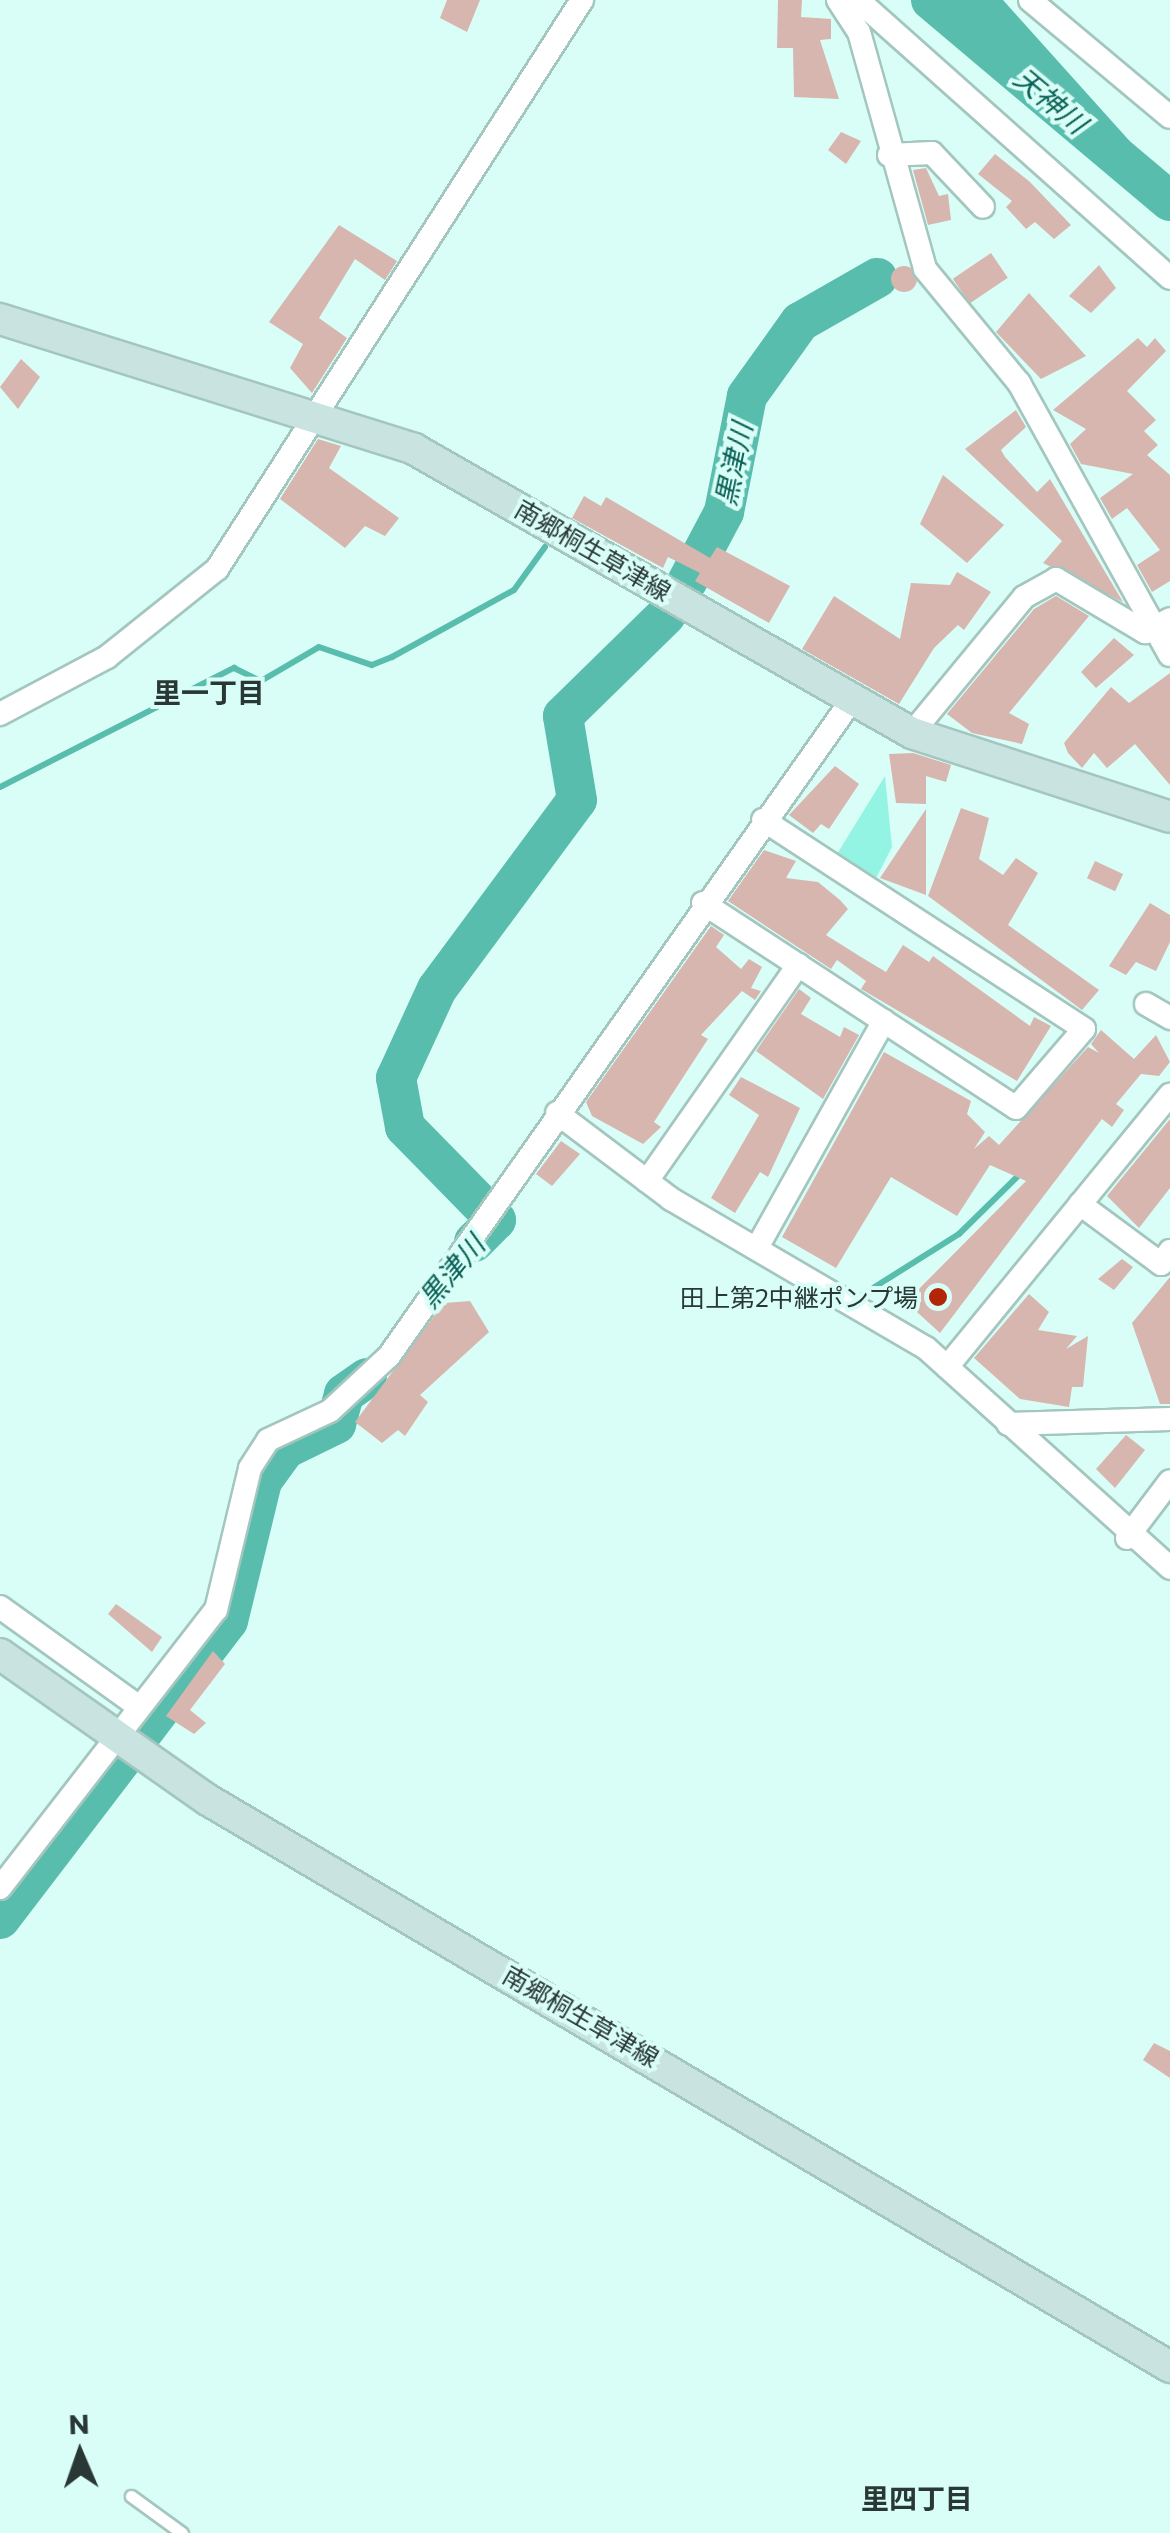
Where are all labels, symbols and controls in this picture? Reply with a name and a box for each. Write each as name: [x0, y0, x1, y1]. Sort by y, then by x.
water label: 天神川: [1008, 60, 1094, 140]
water label: 黒津川: [708, 419, 758, 509]
street label: 南郷桐生草津線: [510, 493, 676, 607]
district label: 里一丁目: [153, 675, 265, 709]
water label: 黒津川: [411, 1228, 491, 1314]
place label: 田上第2中継ポンプ場: [679, 1282, 918, 1312]
marker: 田上第2中継ポンプ場: [927, 1286, 949, 1308]
street label: 南郷桐生草津線: [498, 1959, 664, 2073]
north arrow: [30, 2403, 130, 2503]
text: N: [68, 2406, 90, 2440]
district label: 里四丁目: [861, 2481, 973, 2515]

